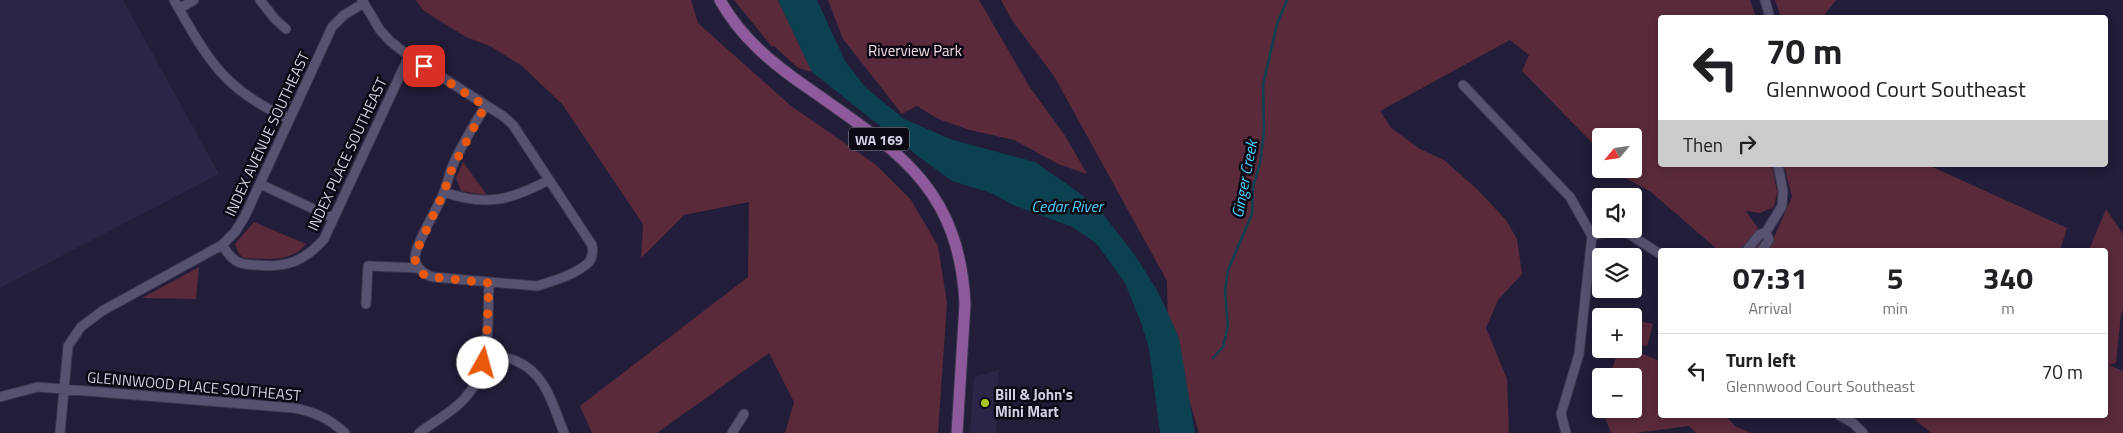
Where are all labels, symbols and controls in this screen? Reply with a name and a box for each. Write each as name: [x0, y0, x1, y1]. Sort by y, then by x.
text: 70 m: [1766, 24, 1842, 78]
icon: left: [1683, 35, 1748, 100]
park label: Riverview Park: [868, 39, 962, 62]
pin: [403, 45, 445, 87]
street label: INDEX AVENUE SOUTHEAST: [219, 48, 315, 220]
icon: arrive: [410, 52, 438, 80]
text: Glennwood Court Southeast: [1766, 72, 2026, 106]
street label: INDEX PLACE SOUTHEAST: [301, 73, 393, 235]
road number: WA 169: [849, 128, 909, 150]
north arrow: [1592, 128, 1642, 178]
map controls: [1592, 128, 1642, 418]
text: Then: [1683, 130, 1723, 159]
icon: right: [1733, 130, 1761, 158]
water label: Ginger Creek: [1225, 136, 1264, 220]
button: sound: [1592, 188, 1642, 238]
water label: Cedar River: [1031, 194, 1105, 218]
button: layers: [1592, 248, 1642, 298]
text: 07:31: [1733, 255, 1808, 301]
text: 5: [1887, 255, 1904, 301]
text: 340: [1983, 255, 2033, 301]
text: Arrival: [1749, 296, 1792, 320]
text: min: [1882, 296, 1908, 320]
text: m: [2001, 296, 2015, 320]
button: +: [1592, 308, 1642, 358]
position arrow: [456, 336, 508, 388]
text: Turn left: [1726, 345, 1796, 374]
icon: left: [1683, 357, 1711, 385]
text: 70 m: [2042, 357, 2083, 386]
street label: GLENNWOOD PLACE SOUTHEAST: [86, 365, 302, 407]
button: −: [1592, 368, 1642, 418]
text: Glennwood Court Southeast: [1726, 374, 1915, 398]
place label: Bill & John's Mini Mart: [995, 383, 1073, 423]
marker: Bill & John's Mini Mart: [979, 397, 991, 409]

